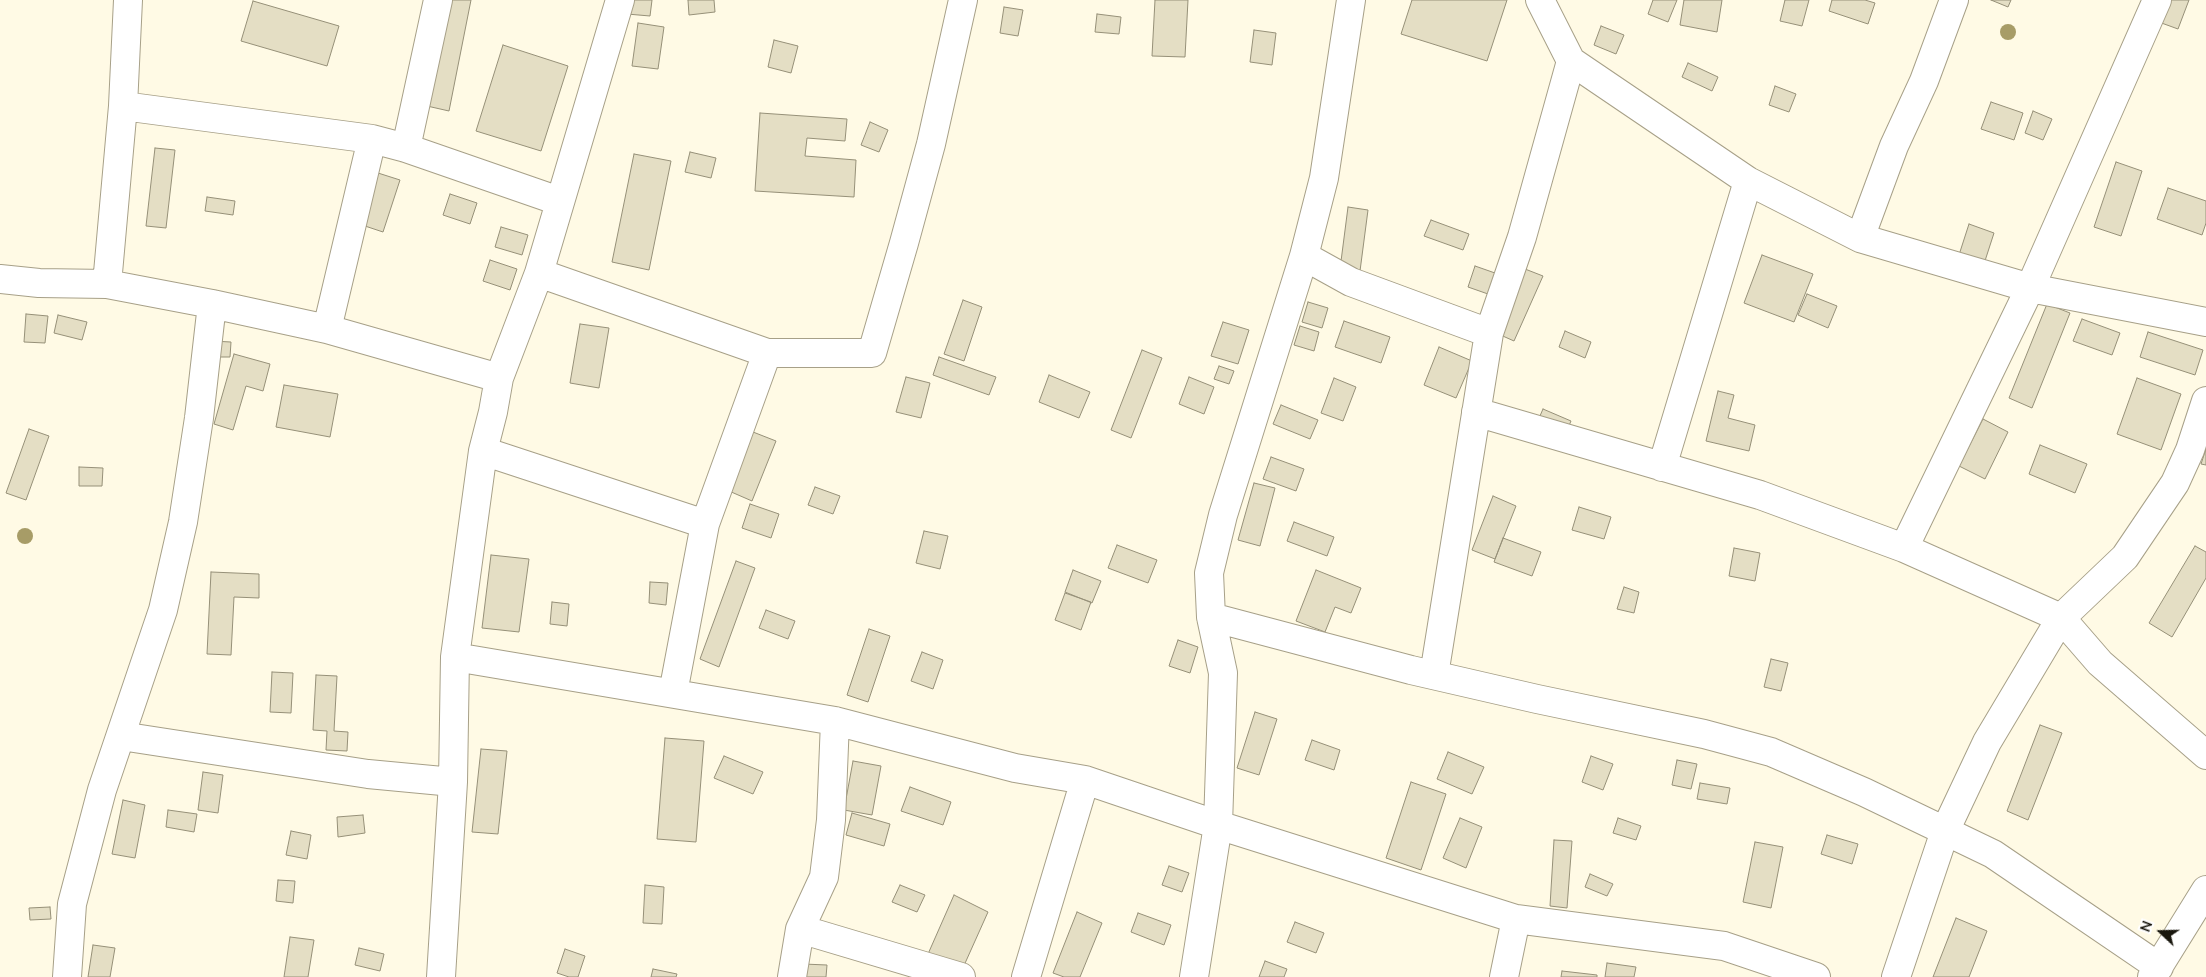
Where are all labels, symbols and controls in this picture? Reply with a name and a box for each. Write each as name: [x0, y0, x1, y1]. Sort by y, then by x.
north arrow: [2136, 907, 2186, 957]
text: N: [2136, 918, 2157, 935]

